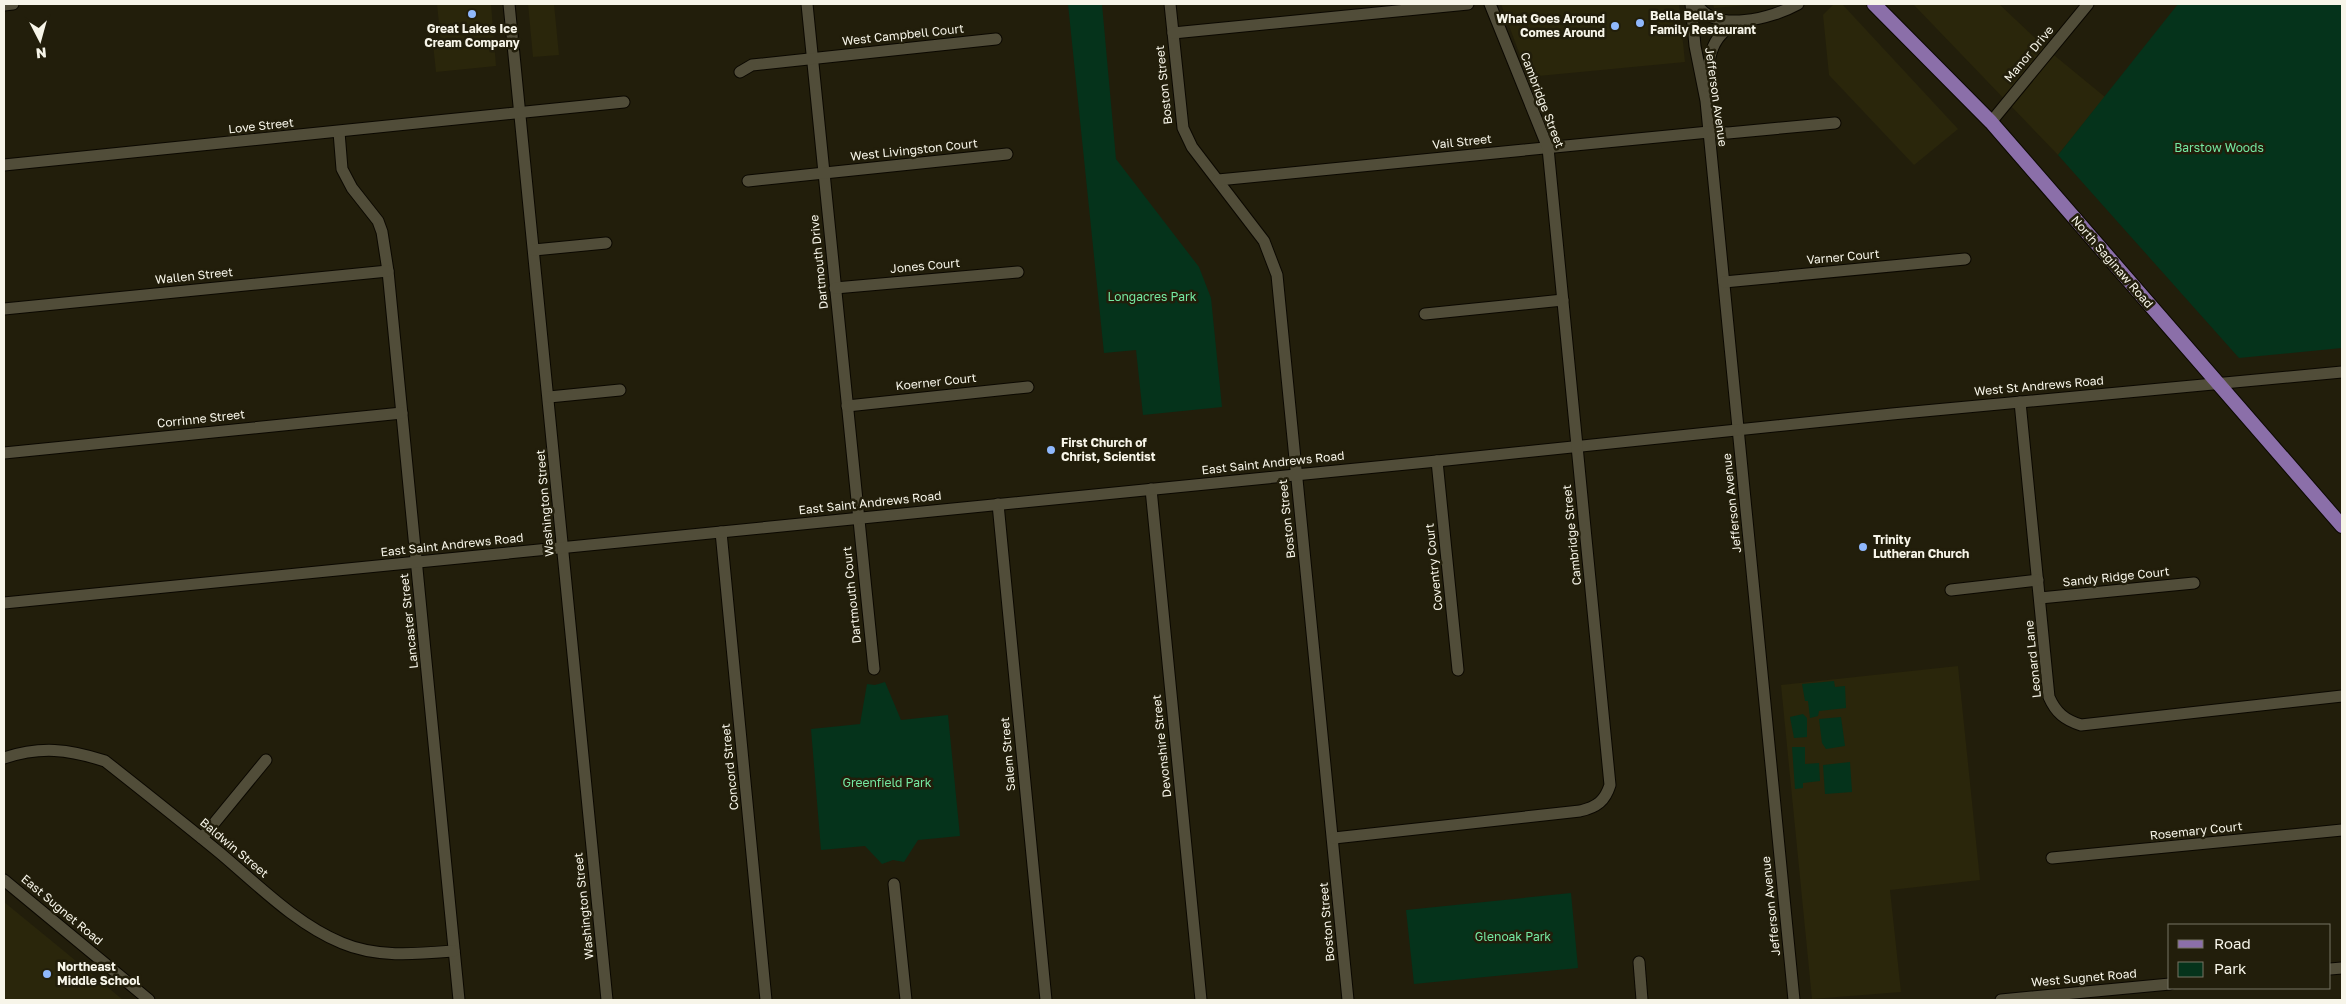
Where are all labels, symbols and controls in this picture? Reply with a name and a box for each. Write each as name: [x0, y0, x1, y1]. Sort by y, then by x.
marker: Great Lakes Ice Cream Company: [466, 8, 478, 20]
place label: Bella Bella's Family Restaurant: [1650, 8, 1756, 37]
place label: What Goes Around Comes Around: [1496, 11, 1605, 40]
north arrow: [15, 15, 65, 65]
marker: Bella Bella's Family Restaurant: [1634, 17, 1646, 29]
marker: What Goes Around Comes Around: [1609, 20, 1621, 32]
place label: Great Lakes Ice Cream Company: [424, 21, 520, 50]
street label: West Campbell Court: [841, 21, 965, 48]
street label: Manor Drive: [2001, 22, 2057, 85]
text: N: [35, 44, 48, 62]
street label: Boston Street: [1152, 45, 1175, 125]
street label: Jefferson Avenue: [1702, 46, 1731, 148]
street label: Cambridge Street: [1517, 50, 1568, 150]
street label: Love Street: [228, 115, 295, 136]
street label: Vail Street: [1431, 131, 1493, 152]
street label: West Livingston Court: [850, 135, 979, 164]
park label: Barstow Woods: [2174, 140, 2264, 155]
street label: North Saginaw Road: [2068, 212, 2157, 311]
street label: Dartmouth Drive: [806, 214, 831, 310]
street label: Varner Court: [1806, 246, 1880, 267]
street label: Jones Court: [889, 255, 961, 276]
street label: Wallen Street: [154, 264, 234, 287]
park label: Longacres Park: [1108, 289, 1197, 304]
street label: Koerner Court: [895, 370, 977, 393]
street label: West St Andrews Road: [1974, 372, 2104, 399]
street label: Corrinne Street: [156, 406, 246, 431]
place label: First Church of Christ, Scientist: [1061, 435, 1156, 464]
marker: First Church of Christ, Scientist: [1045, 444, 1057, 456]
street label: East Saint Andrews Road: [1201, 448, 1345, 477]
street label: Washington Street: [532, 449, 557, 557]
street label: Jefferson Avenue: [1719, 452, 1744, 554]
street label: Boston Street: [1275, 479, 1298, 559]
street label: Cambridge Street: [1559, 484, 1584, 586]
street label: East Saint Andrews Road: [798, 488, 942, 517]
street label: Coventry Court: [1421, 522, 1446, 611]
street label: East Saint Andrews Road: [380, 530, 524, 559]
place label: Trinity Lutheran Church: [1873, 532, 1969, 561]
marker: Trinity Lutheran Church: [1857, 541, 1869, 553]
street label: Dartmouth Court: [839, 546, 864, 644]
street label: Sandy Ridge Court: [2062, 563, 2170, 590]
street label: Lancaster Street: [396, 572, 421, 669]
street label: Leonard Lane: [2021, 619, 2044, 699]
street label: Devonshire Street: [1149, 694, 1174, 798]
street label: Salem Street: [997, 716, 1018, 792]
street label: Concord Street: [717, 723, 742, 811]
park label: Greenfield Park: [843, 775, 932, 790]
street label: Baldwin Street: [197, 815, 272, 881]
street label: Rosemary Court: [2149, 818, 2243, 843]
street label: Washington Street: [570, 852, 597, 960]
street label: Jefferson Avenue: [1758, 855, 1783, 957]
street label: East Sugnet Road: [18, 871, 106, 948]
street label: Boston Street: [1316, 882, 1337, 962]
legend: [2168, 924, 2331, 989]
park label: Glenoak Park: [1475, 929, 1551, 944]
text: Road: [2214, 934, 2251, 952]
place label: Northeast Middle School: [57, 959, 140, 988]
text: Park: [2214, 959, 2247, 977]
street label: West Sugnet Road: [2030, 965, 2137, 990]
marker: Northeast Middle School: [41, 968, 53, 980]

